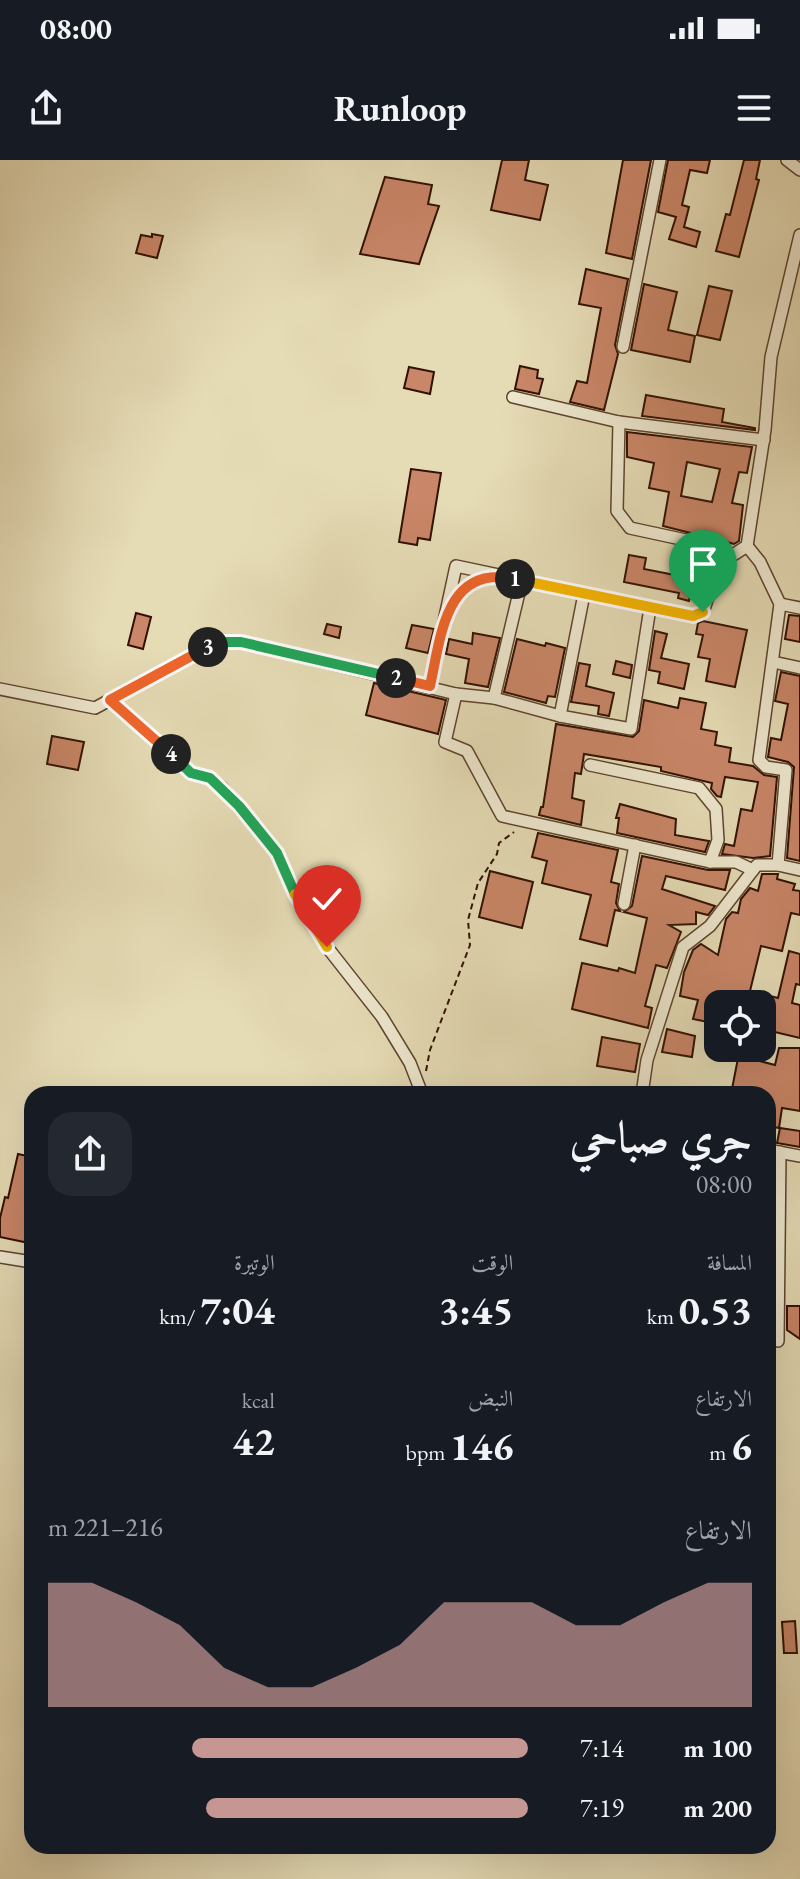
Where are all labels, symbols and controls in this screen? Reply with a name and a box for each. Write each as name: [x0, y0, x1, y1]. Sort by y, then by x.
text: 08:00: [40, 9, 112, 48]
text: Runloop: [334, 85, 466, 132]
icon: share: [24, 86, 68, 130]
icon: menu: [732, 86, 776, 130]
pin: [669, 530, 737, 612]
icon: arrive: [681, 542, 725, 586]
pin: 1: [495, 559, 535, 599]
text: 1: [509, 564, 521, 593]
pin: 3: [188, 627, 228, 667]
text: 3: [202, 632, 214, 661]
pin: 2: [376, 658, 416, 698]
text: 2: [390, 663, 402, 692]
pin: 4: [151, 734, 191, 774]
text: 4: [165, 739, 177, 768]
pin: [293, 865, 361, 947]
icon: check: [305, 877, 349, 921]
map controls: [704, 990, 776, 1062]
button: locate: [704, 990, 776, 1062]
text: جري صباحي: [570, 1108, 752, 1165]
button: share: [48, 1112, 132, 1196]
text: 08:00: [696, 1167, 752, 1201]
text: الوتيرة: [234, 1248, 275, 1277]
text: الوقت: [471, 1248, 513, 1277]
text: المسافة: [707, 1248, 752, 1277]
text: 7:04: [200, 1284, 275, 1336]
text: 3:45: [439, 1284, 513, 1336]
text: 0.53: [679, 1284, 752, 1336]
text: /km: [159, 1302, 200, 1331]
text: km: [647, 1302, 679, 1331]
text: النبض: [468, 1384, 513, 1413]
text: الارتفاع: [695, 1384, 752, 1413]
text: kcal: [242, 1386, 275, 1415]
text: 42: [232, 1415, 275, 1467]
text: 146: [450, 1420, 513, 1472]
text: 6: [731, 1420, 752, 1472]
text: bpm: [406, 1438, 450, 1467]
text: m: [709, 1438, 731, 1467]
text: 216–221 m: [48, 1510, 163, 1544]
text: الارتفاع: [685, 1513, 752, 1547]
text: 7:14: [580, 1731, 624, 1765]
text: 100 m: [684, 1731, 752, 1765]
text: 7:19: [580, 1791, 624, 1825]
text: 200 m: [684, 1791, 752, 1825]

